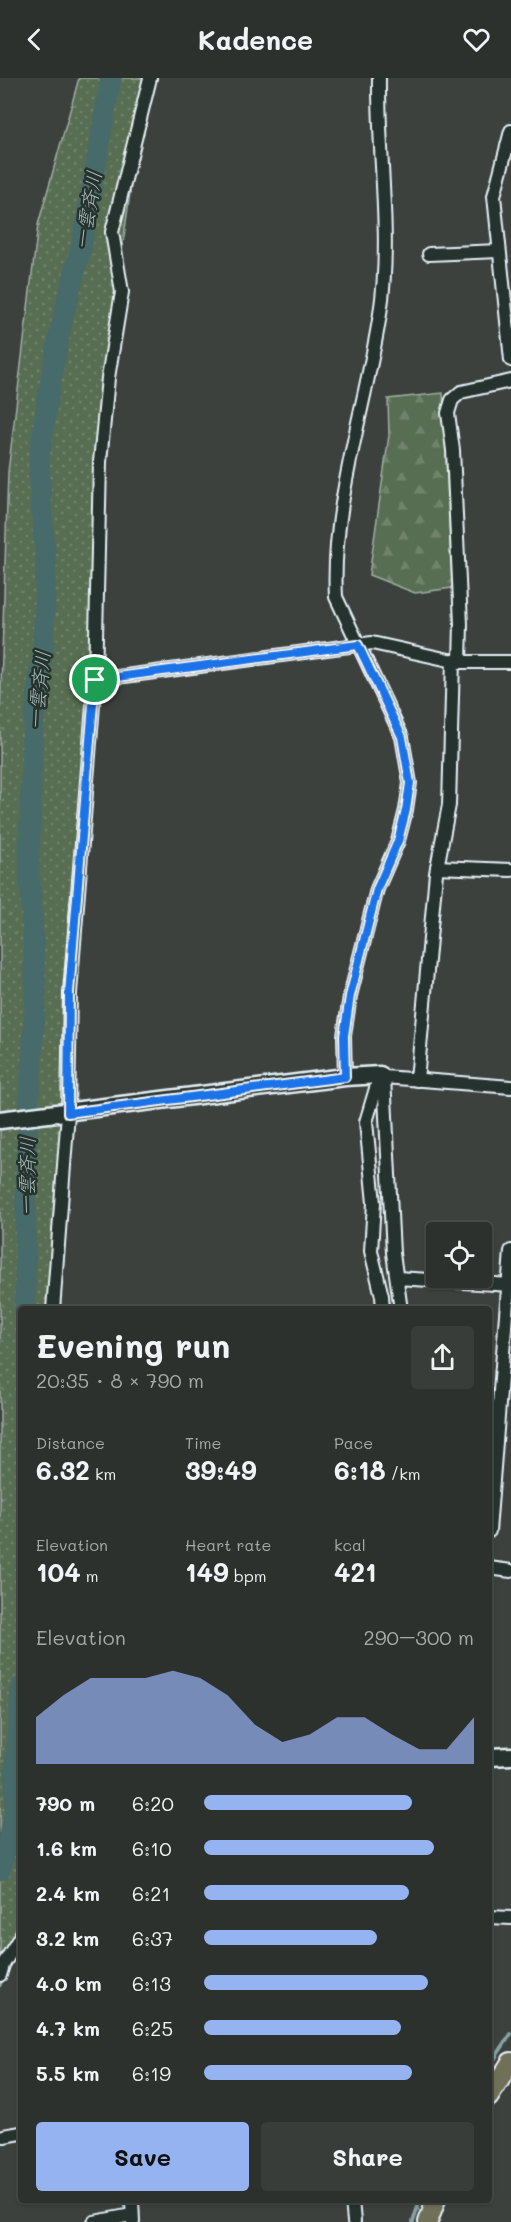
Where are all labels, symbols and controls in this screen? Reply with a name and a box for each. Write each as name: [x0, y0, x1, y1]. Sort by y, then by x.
text: Kadence: [198, 22, 313, 57]
icon: back: [18, 23, 51, 56]
icon: heart: [460, 23, 493, 56]
water label: 一雲斉川: [67, 168, 107, 252]
water label: 一雲斉川: [21, 649, 55, 731]
pin: [69, 654, 120, 705]
icon: arrive: [78, 663, 111, 696]
water label: 一雲斉川: [12, 1136, 40, 1216]
map controls: [426, 1222, 492, 1288]
button: locate: [426, 1222, 492, 1288]
text: Evening run: [36, 1323, 230, 1366]
button: share: [411, 1326, 474, 1389]
text: 20:35 · 8 × 790 m: [36, 1367, 204, 1393]
text: Distance: [36, 1432, 105, 1453]
text: Time: [185, 1432, 221, 1453]
text: Pace: [334, 1432, 373, 1453]
text: 6.32: [36, 1453, 90, 1487]
text: 39:49: [185, 1453, 257, 1487]
text: 6:18: [334, 1453, 386, 1487]
text: km: [90, 1463, 116, 1484]
text: /km: [386, 1463, 420, 1484]
text: Elevation: [36, 1534, 108, 1555]
text: Heart rate: [185, 1534, 271, 1555]
text: kcal: [334, 1534, 366, 1555]
text: 104: [36, 1555, 81, 1589]
text: 149: [185, 1555, 229, 1589]
text: 421: [334, 1555, 377, 1589]
text: m: [81, 1565, 99, 1586]
text: bpm: [229, 1565, 267, 1586]
text: Elevation: [36, 1624, 126, 1650]
text: 290–300 m: [364, 1624, 474, 1650]
text: 790 m: [36, 1790, 95, 1816]
text: 6:20: [132, 1790, 174, 1816]
text: 1.6 km: [36, 1835, 97, 1861]
text: 6:10: [132, 1835, 172, 1861]
text: 2.4 km: [36, 1880, 100, 1906]
text: 6:21: [132, 1880, 170, 1906]
text: 3.2 km: [36, 1925, 99, 1951]
text: 6:37: [132, 1925, 173, 1951]
text: 4.0 km: [36, 1970, 102, 1996]
text: 6:13: [132, 1970, 171, 1996]
text: 4.7 km: [36, 2015, 100, 2041]
text: 6:25: [132, 2015, 173, 2041]
text: 5.5 km: [36, 2060, 99, 2086]
text: 6:19: [132, 2060, 171, 2086]
button: Save: [36, 2122, 249, 2191]
button: Share: [261, 2122, 474, 2191]

